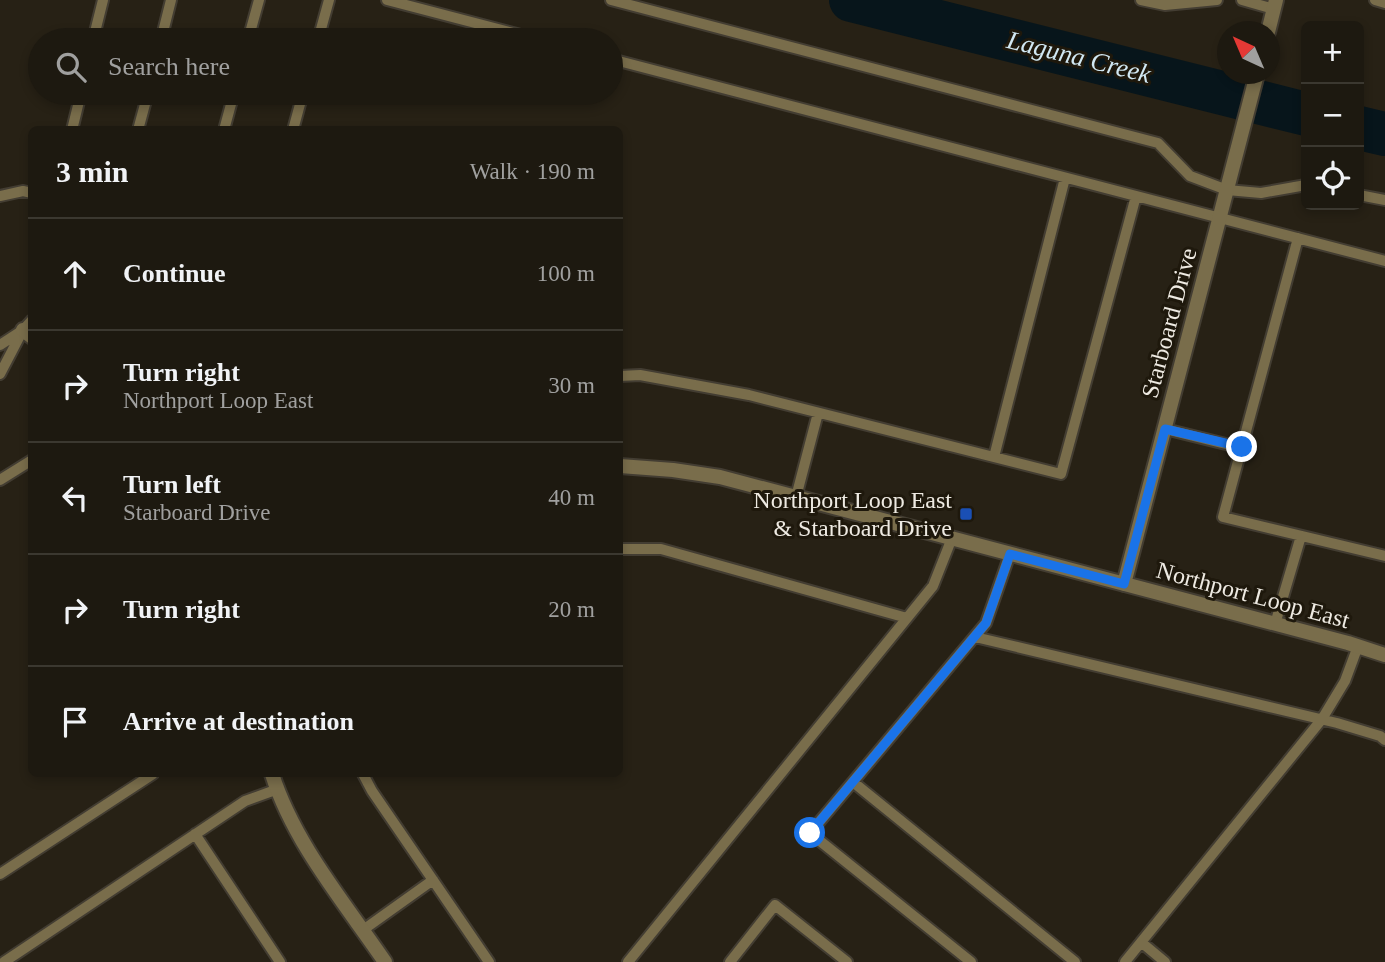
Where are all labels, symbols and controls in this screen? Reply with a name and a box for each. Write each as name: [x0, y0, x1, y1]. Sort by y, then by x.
north arrow: [1217, 21, 1280, 84]
map controls: [1301, 21, 1364, 210]
button: +: [1301, 21, 1364, 84]
water label: Laguna Creek: [1003, 25, 1154, 89]
search box: [28, 28, 623, 105]
icon: search: [52, 48, 90, 86]
text: Search here: [108, 52, 230, 81]
button: −: [1301, 84, 1364, 147]
button: locate: [1301, 147, 1364, 210]
text: 3 min: [56, 155, 129, 188]
text: Walk · 190 m: [470, 159, 595, 184]
street label: Starboard Drive: [1137, 245, 1201, 401]
icon: ahead: [56, 255, 94, 293]
text: Continue: [123, 259, 226, 288]
text: 100 m: [537, 261, 595, 286]
text: Turn right: [123, 358, 240, 387]
icon: right: [56, 367, 94, 405]
text: 30 m: [548, 373, 595, 398]
text: Northport Loop East: [123, 388, 313, 413]
route end: [1226, 431, 1257, 462]
text: Turn left: [123, 470, 221, 499]
icon: left: [56, 479, 94, 517]
text: 40 m: [548, 485, 595, 510]
place label: Northport Loop East & Starboard Drive: [753, 487, 952, 541]
text: Starboard Drive: [123, 500, 271, 525]
marker: Northport Loop East & Starboard Drive: [958, 506, 974, 522]
street label: Northport Loop East: [1154, 557, 1353, 633]
icon: right: [56, 591, 94, 629]
text: Turn right: [123, 595, 240, 624]
text: 20 m: [548, 597, 595, 622]
icon: arrive: [56, 703, 94, 741]
text: Arrive at destination: [123, 707, 354, 736]
route start: [794, 817, 825, 848]

